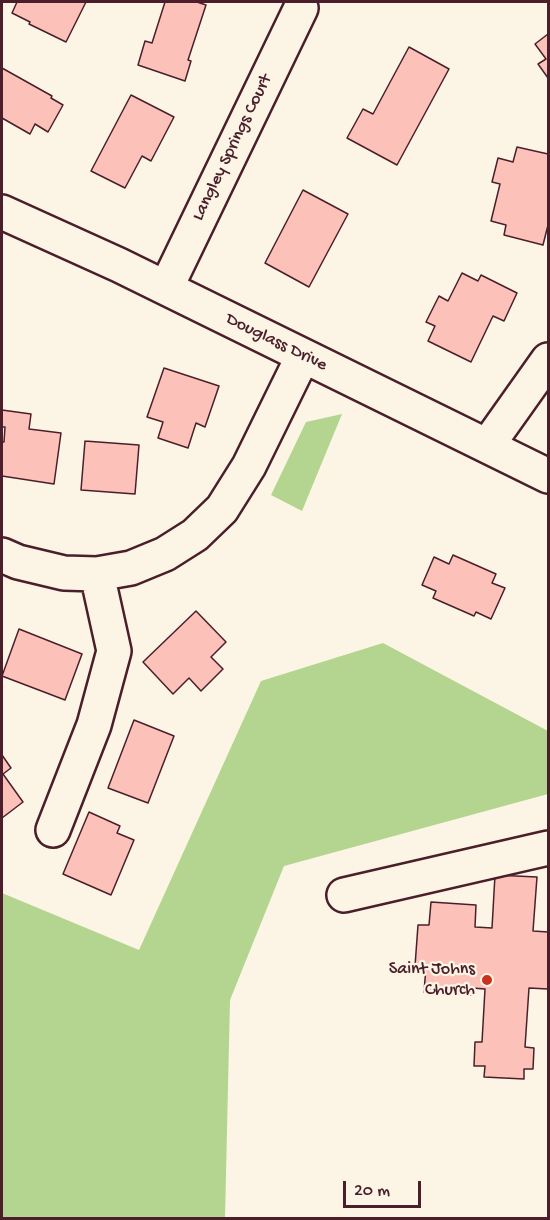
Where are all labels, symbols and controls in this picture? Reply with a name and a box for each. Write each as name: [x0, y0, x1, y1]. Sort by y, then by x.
street label: Langley Springs Court: [188, 71, 278, 225]
street label: Douglass Drive: [222, 309, 330, 377]
place label: Saint Johns Church: [389, 959, 475, 1002]
marker: Saint Johns Church: [480, 973, 494, 987]
scale bar: [346, 1169, 424, 1207]
text: 20 m: [354, 1181, 390, 1202]

